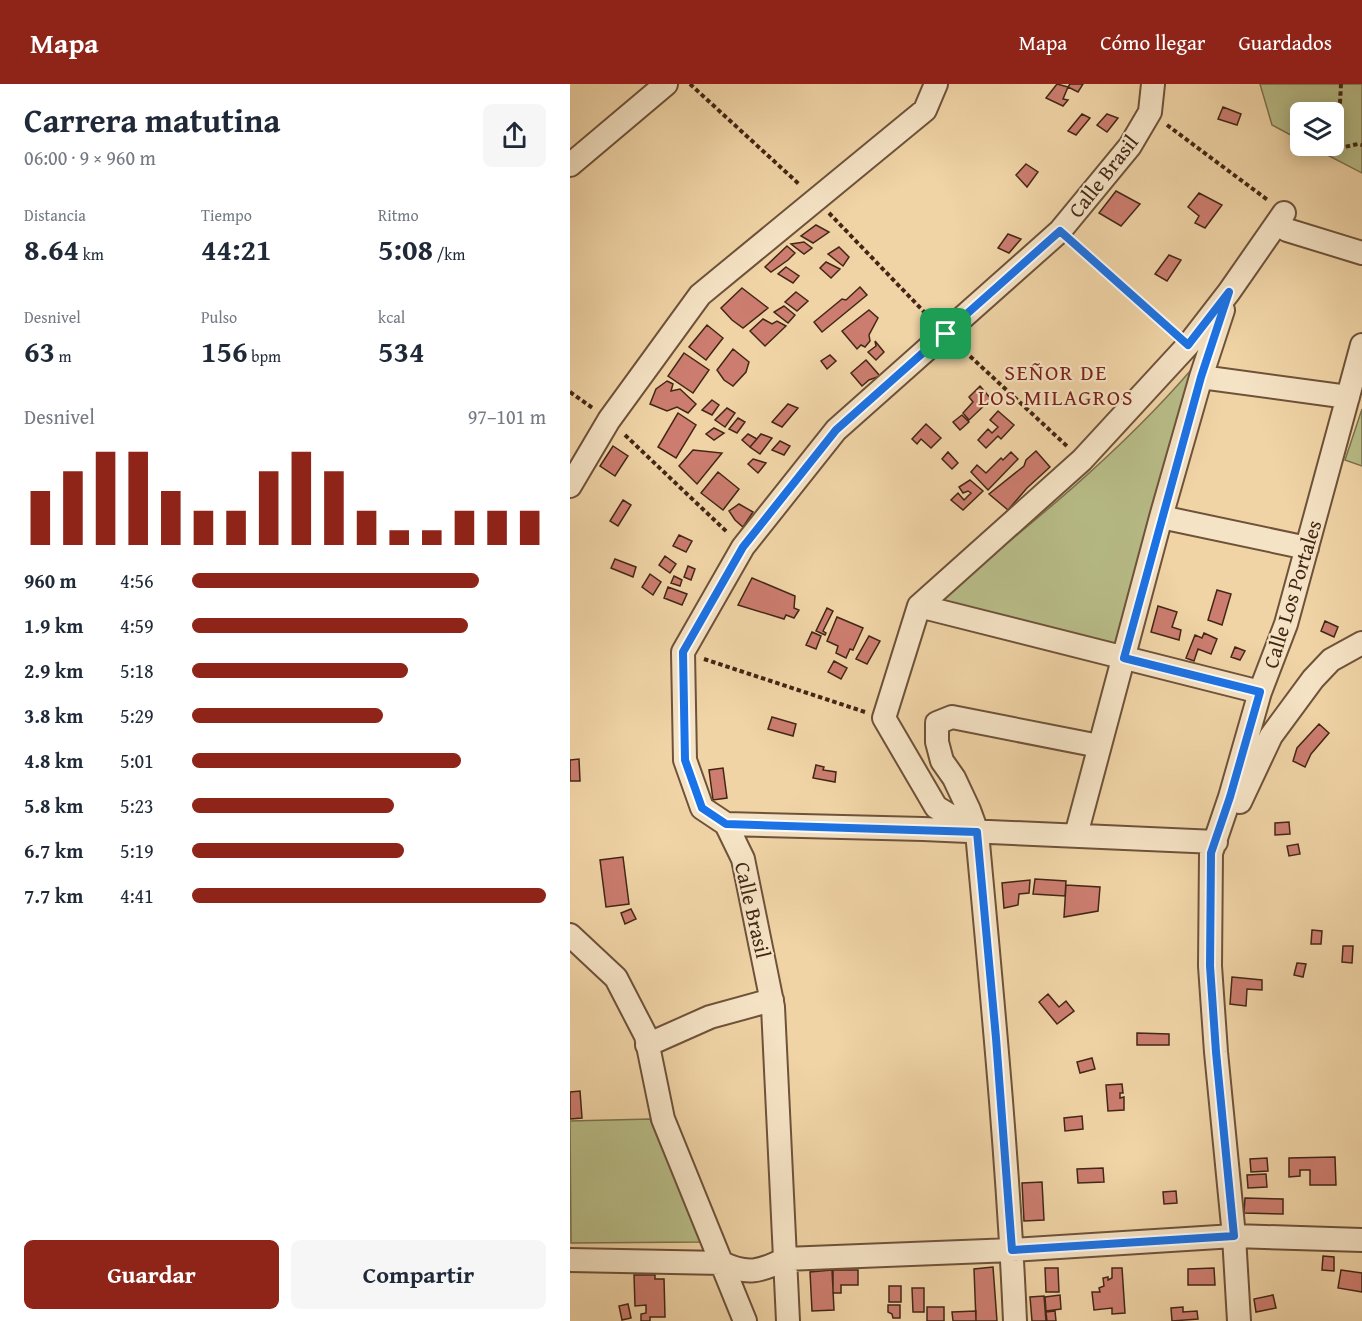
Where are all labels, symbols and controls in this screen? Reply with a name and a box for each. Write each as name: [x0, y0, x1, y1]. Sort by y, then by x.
text: Mapa: [30, 22, 99, 63]
text: Mapa: [1019, 27, 1067, 58]
text: Cómo llegar: [1100, 27, 1205, 58]
text: Guardados: [1238, 27, 1332, 58]
text: Carrera matutina: [24, 96, 280, 144]
map controls: [1290, 102, 1344, 156]
button: layers: [1290, 102, 1344, 156]
button: share: [483, 104, 546, 167]
street label: Calle Brasil: [1061, 128, 1145, 224]
text: 06:00 · 9 × 960 m: [24, 143, 156, 172]
text: Distancia: [24, 203, 86, 227]
text: Tiempo: [201, 203, 252, 227]
text: Ritmo: [378, 203, 419, 227]
text: 8.64: [24, 227, 79, 271]
text: 44:21: [201, 227, 272, 271]
text: 5:08: [378, 227, 433, 271]
text: km: [79, 242, 104, 266]
text: /km: [433, 242, 465, 266]
text: Desnivel: [24, 305, 81, 329]
text: Pulso: [201, 305, 237, 329]
text: kcal: [378, 305, 405, 329]
pin: [920, 308, 971, 359]
icon: arrive: [929, 317, 962, 350]
text: 63: [24, 329, 55, 373]
text: 156: [201, 329, 248, 373]
text: 534: [378, 329, 425, 373]
text: m: [55, 344, 72, 368]
text: bpm: [248, 344, 281, 368]
district label: SEÑOR DE LOS MILAGROS: [978, 356, 1134, 413]
text: Desnivel: [24, 402, 95, 431]
text: 97–101 m: [468, 402, 546, 431]
street label: Calle Los Portales: [1255, 516, 1329, 672]
text: 960 m: [24, 566, 77, 595]
text: 4:56: [120, 566, 154, 595]
text: 1.9 km: [24, 611, 83, 640]
text: 4:59: [120, 611, 154, 640]
text: 2.9 km: [24, 656, 83, 685]
text: 5:18: [120, 656, 154, 685]
text: 3.8 km: [24, 701, 83, 730]
text: 5:29: [120, 701, 154, 730]
text: 4.8 km: [24, 746, 83, 775]
text: 5:01: [120, 746, 154, 775]
text: 5.8 km: [24, 791, 83, 820]
text: 5:23: [120, 791, 154, 820]
text: 6.7 km: [24, 836, 83, 865]
text: 5:19: [120, 836, 154, 865]
street label: Calle Brasil: [727, 859, 779, 961]
text: 7.7 km: [24, 881, 83, 910]
text: 4:41: [120, 881, 154, 910]
button: Guardar: [24, 1240, 279, 1309]
button: Compartir: [291, 1240, 546, 1309]

